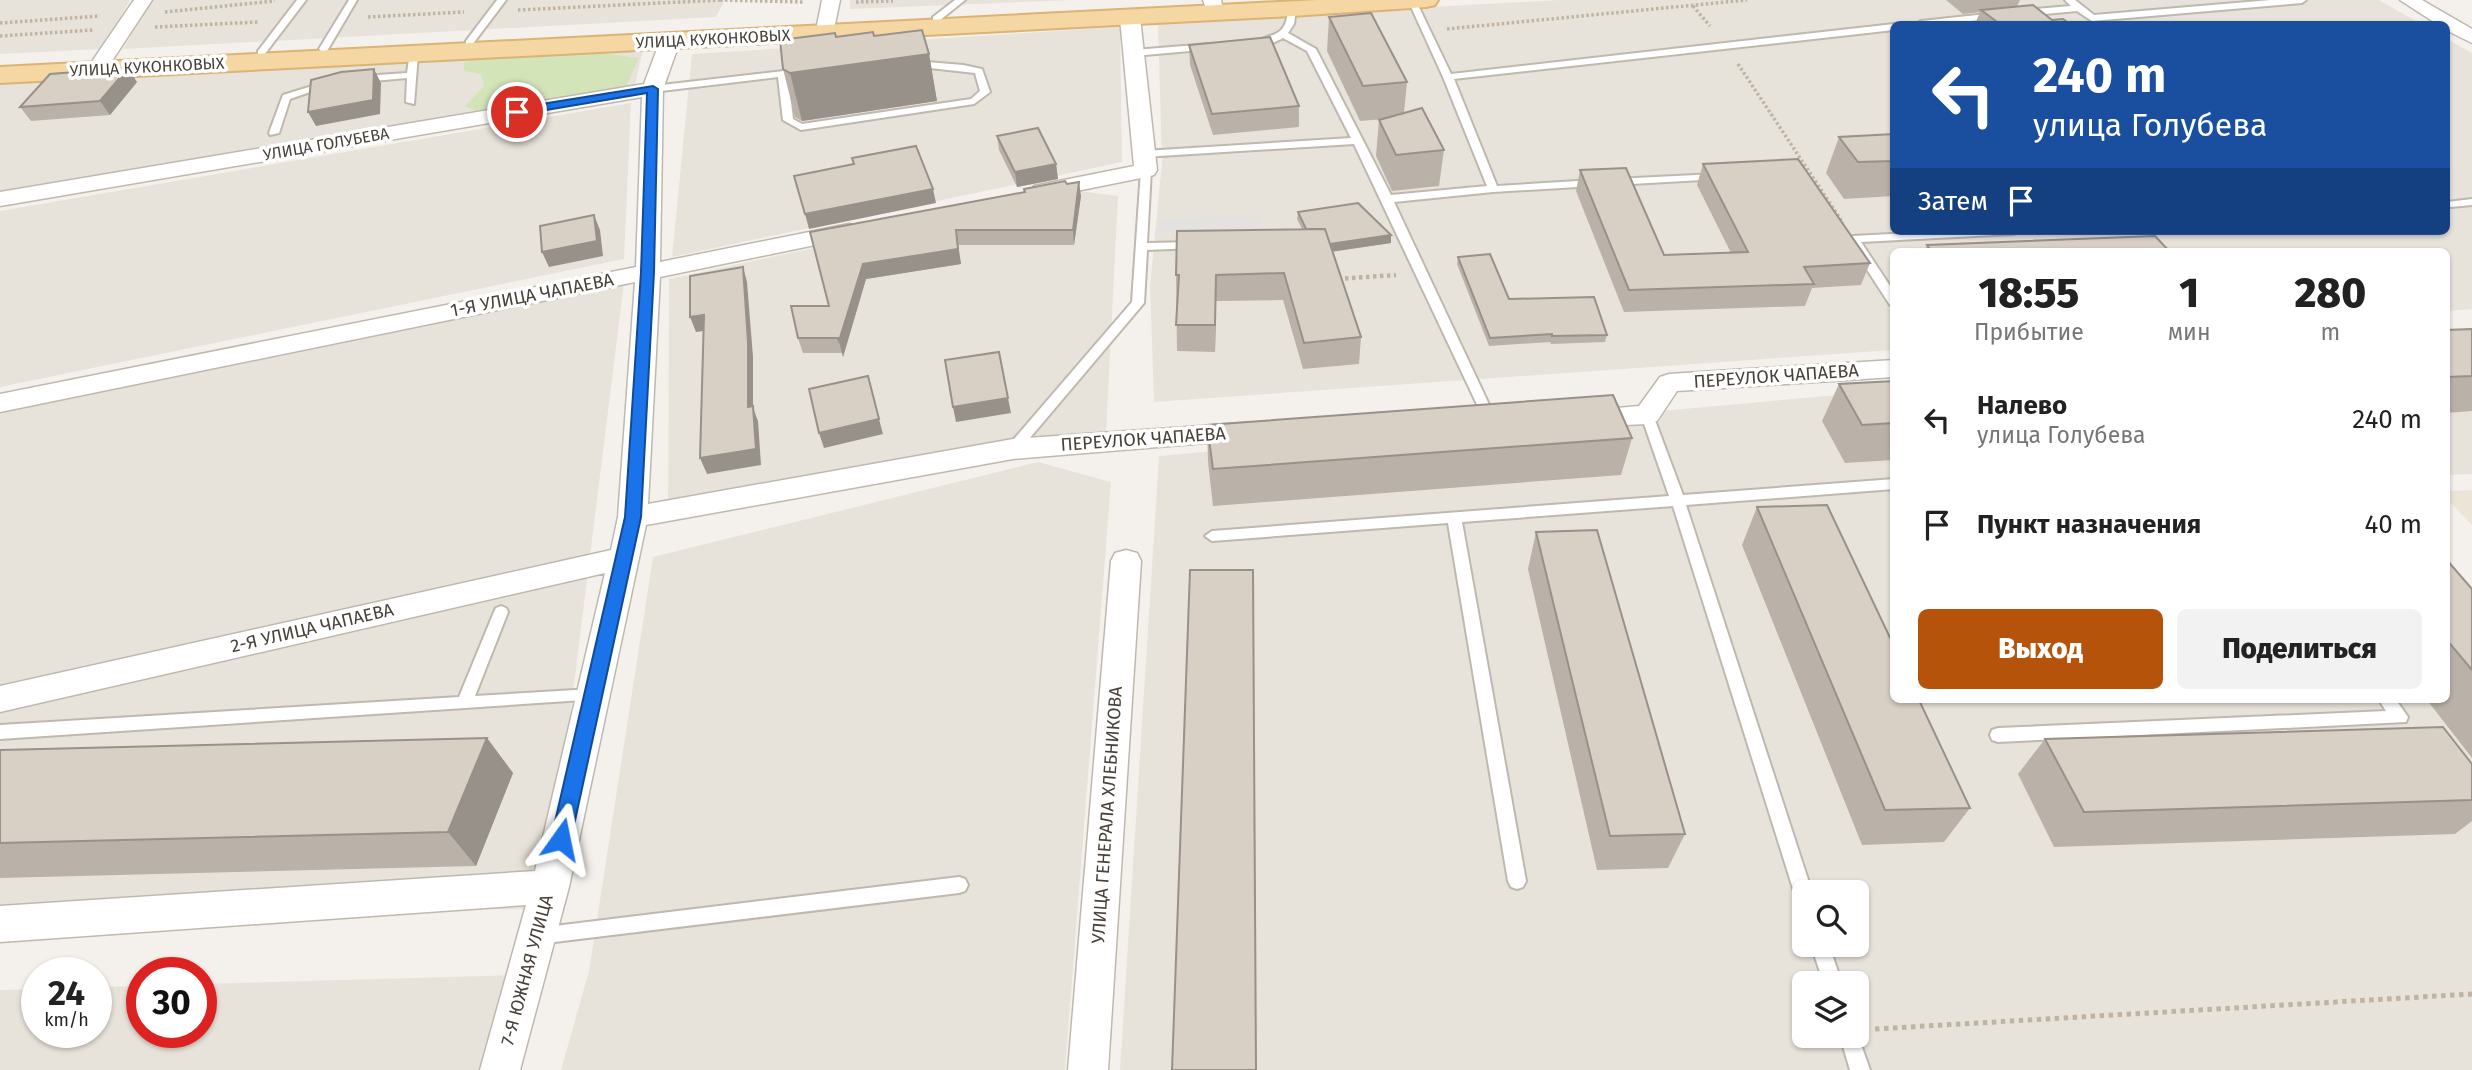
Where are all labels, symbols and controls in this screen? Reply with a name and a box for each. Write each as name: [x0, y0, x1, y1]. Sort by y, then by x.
street label: УЛИЦА КУКОНКОВЫХ: [635, 25, 791, 53]
text: 240 m: [2033, 46, 2166, 105]
icon: left: [1918, 49, 2009, 140]
street label: УЛИЦА КУКОНКОВЫХ: [69, 53, 225, 81]
pin: [487, 82, 547, 142]
icon: arrive: [498, 93, 536, 131]
text: улица Голубева: [2033, 106, 2267, 144]
street label: УЛИЦА ГОЛУБЕВА: [262, 123, 391, 164]
icon: arrive: [2002, 182, 2040, 220]
text: Затем: [1918, 186, 1988, 217]
street label: 1-Я УЛИЦА ЧАПАЕВА: [449, 268, 616, 322]
text: 18:55: [1978, 268, 2079, 318]
text: 1: [2179, 268, 2199, 318]
text: 280: [2294, 268, 2366, 318]
text: Прибытие: [1974, 318, 2084, 346]
text: мин: [2168, 318, 2211, 346]
text: m: [2320, 318, 2340, 346]
street label: ПЕРЕУЛОК ЧАПАЕВА: [1693, 359, 1860, 393]
text: Налево: [1977, 390, 2067, 421]
icon: left: [1918, 401, 1956, 439]
text: 240 m: [2352, 404, 2422, 435]
text: улица Голубева: [1977, 421, 2145, 449]
street label: ПЕРЕУЛОК ЧАПАЕВА: [1060, 422, 1227, 456]
icon: arrive: [1918, 506, 1956, 544]
text: Пункт назначения: [1977, 509, 2201, 540]
text: 40 m: [2364, 509, 2422, 540]
street label: 2-Я УЛИЦА ЧАПАЕВА: [228, 598, 396, 657]
button: Выход: [1918, 609, 2163, 689]
button: Поделиться: [2177, 609, 2422, 689]
street label: УЛИЦА ГЕНЕРАЛА ХЛЕБНИКОВА: [1087, 685, 1127, 944]
position arrow: [524, 802, 598, 876]
map controls: [1792, 880, 1869, 1048]
button: search: [1792, 880, 1869, 957]
street label: 7-Я ЮЖНАЯ УЛИЦА: [496, 891, 558, 1048]
speed limit sign: 30: [126, 957, 217, 1048]
button: layers: [1792, 971, 1869, 1048]
text: 24: [48, 972, 85, 1014]
text: km/h: [44, 1009, 89, 1031]

